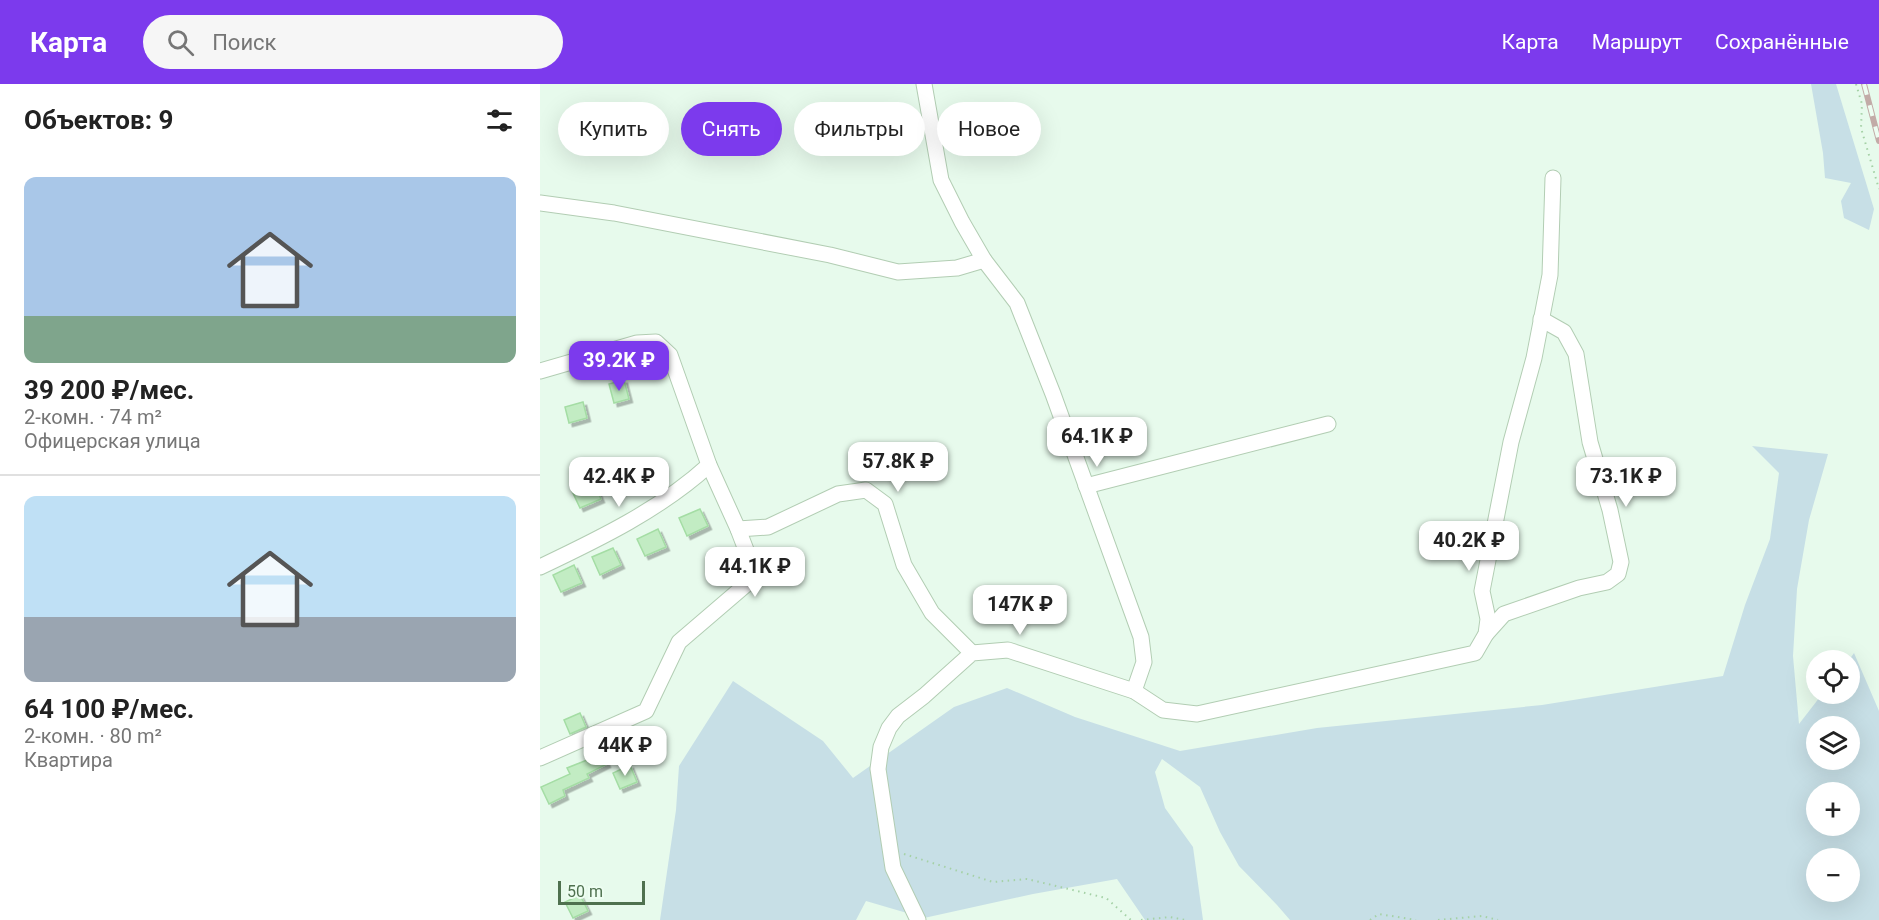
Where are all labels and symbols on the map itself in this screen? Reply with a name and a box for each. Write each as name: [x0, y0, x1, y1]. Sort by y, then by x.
pin: 39.2K ₽: [564, 341, 674, 392]
pin: 64.1K ₽: [1042, 417, 1152, 468]
pin: 57.8K ₽: [843, 442, 953, 493]
pin: 42.4K ₽: [564, 457, 674, 508]
pin: 73.1K ₽: [1571, 457, 1681, 508]
pin: 40.2K ₽: [1414, 521, 1524, 572]
pin: 44.1K ₽: [700, 547, 810, 598]
pin: 147K ₽: [971, 585, 1069, 636]
pin: 44K ₽: [583, 726, 667, 777]
scale bar: [558, 878, 645, 906]

